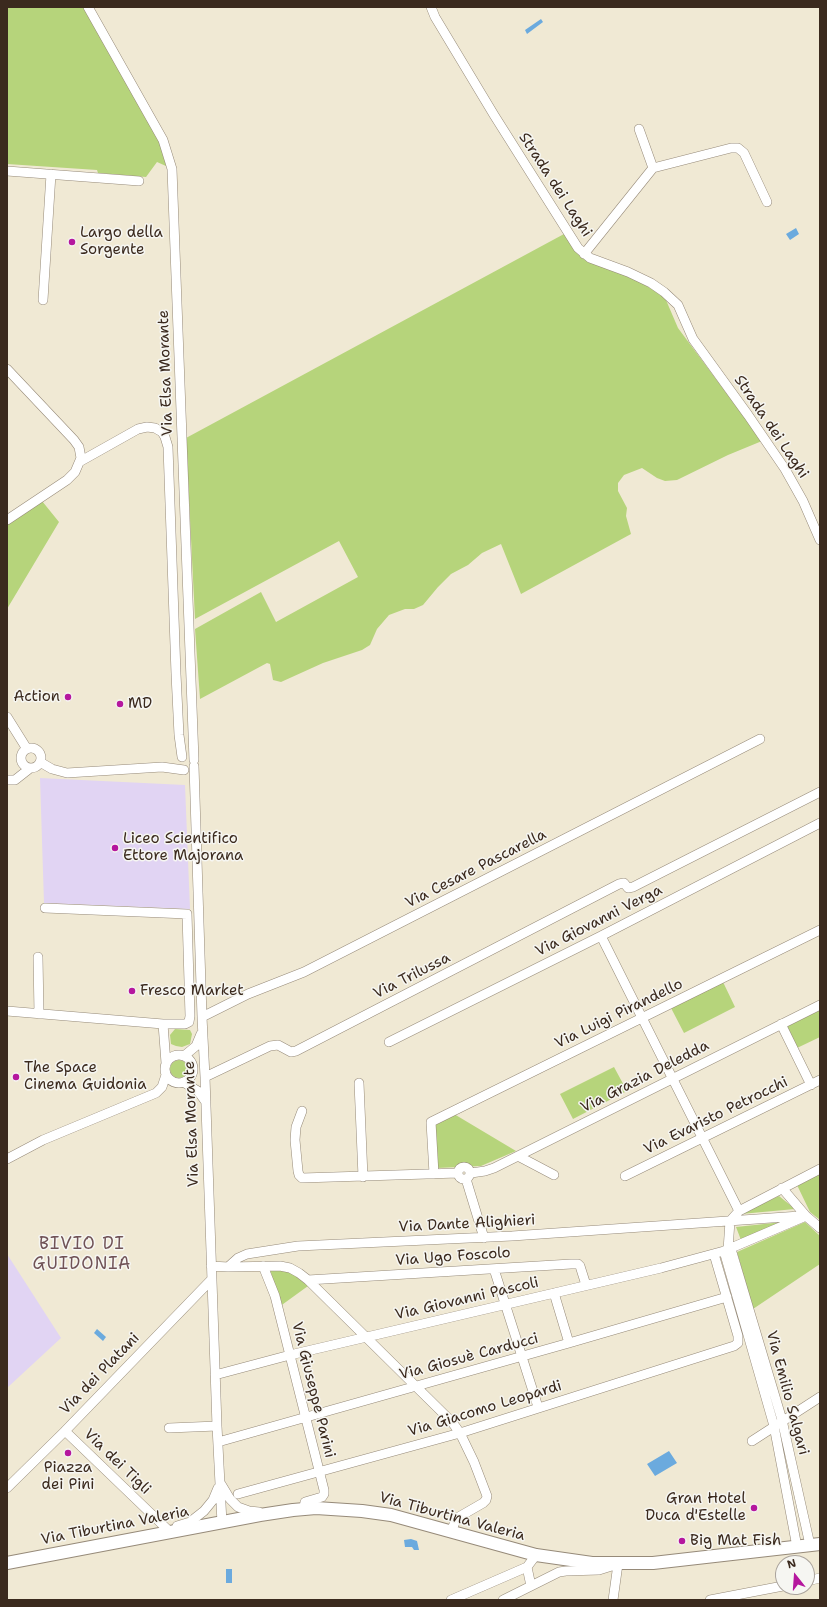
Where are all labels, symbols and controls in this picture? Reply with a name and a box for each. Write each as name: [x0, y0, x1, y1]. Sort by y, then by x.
street label: Strada dei Laghi: [515, 130, 595, 240]
place label: Largo della Sorgente: [80, 224, 163, 259]
marker: Largo della Sorgente: [67, 237, 77, 247]
street label: Via Elsa Morante: [155, 310, 177, 436]
street label: Strada dei Laghi: [730, 372, 812, 482]
place label: Action: [13, 688, 60, 706]
marker: Action: [63, 692, 73, 702]
place label: MD: [128, 695, 152, 713]
marker: MD: [115, 699, 125, 709]
street label: Via Cesare Pascarella: [403, 826, 549, 912]
place label: Liceo Scientifico Ettore Majorana: [123, 830, 243, 865]
marker: Liceo Scientifico Ettore Majorana: [110, 843, 120, 853]
street label: Via Giovanni Verga: [533, 881, 665, 961]
street label: Via Trilussa: [371, 949, 453, 1003]
street label: Via Luigi Pirandello: [552, 975, 686, 1053]
place label: Fresco Market: [140, 982, 244, 1000]
marker: Fresco Market: [127, 986, 137, 996]
street label: Via Grazia Deledda: [578, 1037, 712, 1117]
place label: The Space Cinema Guidonia: [24, 1059, 147, 1094]
street label: Via Elsa Morante: [181, 1061, 203, 1187]
marker: The Space Cinema Guidonia: [11, 1072, 21, 1082]
street label: Via Evaristo Petrocchi: [641, 1073, 791, 1159]
street label: Via Dante Alighieri: [398, 1211, 536, 1237]
district label: BIVIO DI GUIDONIA: [33, 1235, 131, 1275]
street label: Via Ugo Foscolo: [395, 1244, 511, 1270]
street label: Via Giovanni Pascoli: [393, 1274, 541, 1324]
street label: Via Giuseppe Parini: [287, 1320, 339, 1460]
street label: Via dei Platani: [56, 1329, 144, 1419]
street label: Via Emilio Salgari: [762, 1329, 812, 1457]
street label: Via Giosuè Carducci: [397, 1330, 541, 1384]
street label: Via Giacomo Leopardi: [406, 1377, 564, 1441]
street label: Via dei Tigli: [80, 1425, 154, 1499]
marker: Piazza dei Pini: [63, 1448, 73, 1458]
place label: Piazza dei Pini: [42, 1459, 94, 1494]
street label: Via Tiburtina Valeria: [377, 1489, 527, 1545]
place label: Gran Hotel Duca d'Estelle: [645, 1490, 746, 1525]
street label: Via Tiburtina Valeria: [40, 1503, 190, 1549]
marker: Gran Hotel Duca d'Estelle: [749, 1503, 759, 1513]
place label: Big Mat Fish: [690, 1532, 781, 1550]
marker: Big Mat Fish: [677, 1536, 687, 1546]
north arrow: [775, 1555, 815, 1595]
text: N: [785, 1556, 798, 1572]

